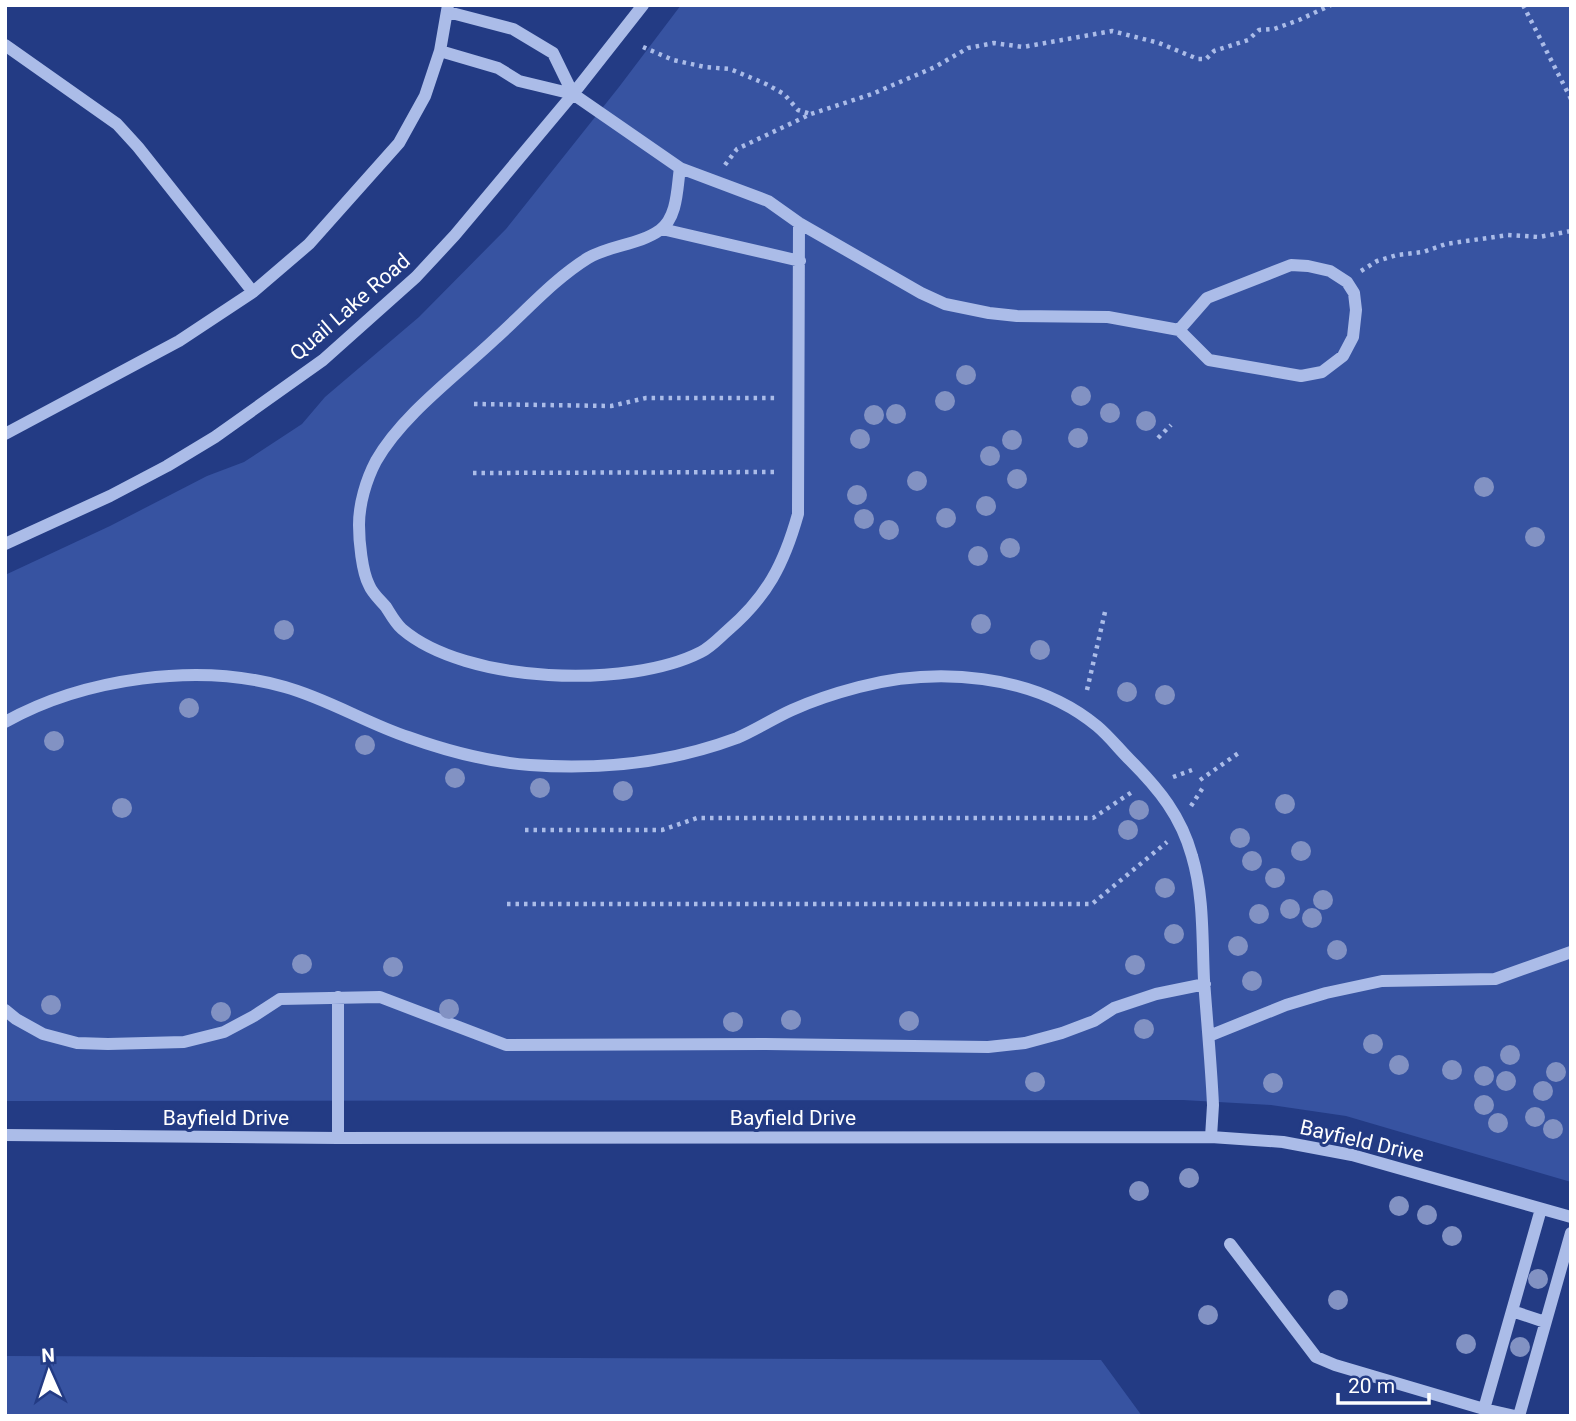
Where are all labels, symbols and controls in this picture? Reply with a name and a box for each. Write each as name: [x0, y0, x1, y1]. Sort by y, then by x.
street label: Quail Lake Road: [285, 249, 415, 365]
street label: Bayfield Drive: [163, 1106, 289, 1130]
street label: Bayfield Drive: [730, 1106, 856, 1130]
street label: Bayfield Drive: [1298, 1115, 1426, 1167]
north arrow: [14, 1337, 84, 1407]
text: N: [41, 1344, 55, 1367]
scale bar: [1338, 1362, 1429, 1406]
text: 20 m: [1348, 1374, 1395, 1398]

